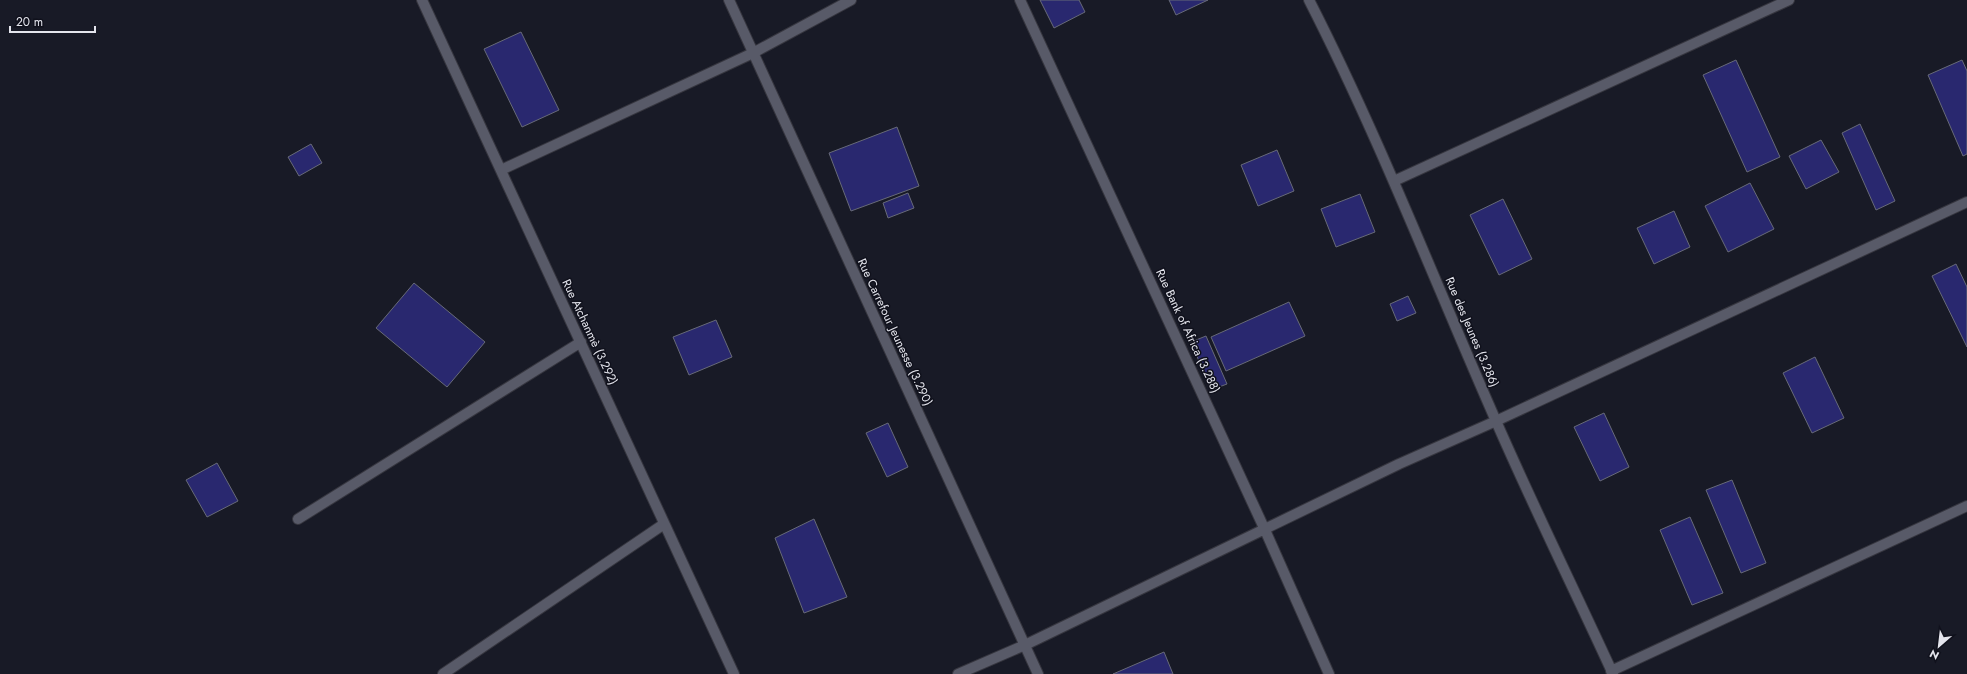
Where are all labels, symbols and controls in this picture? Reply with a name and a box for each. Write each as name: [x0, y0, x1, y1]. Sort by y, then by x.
scale bar: [10, 8, 95, 34]
text: 20 m: [16, 13, 43, 31]
street label: Rue Carrefour Jeunesse (3.290): [853, 255, 937, 409]
street label: Rue Bank of Africa (3.288): [1151, 266, 1225, 396]
street label: Rue des Jeunes (3.286): [1441, 274, 1503, 390]
street label: Rue Atchanmè (3.292): [558, 276, 622, 388]
north arrow: [1919, 626, 1959, 666]
text: N: [1927, 646, 1942, 664]

